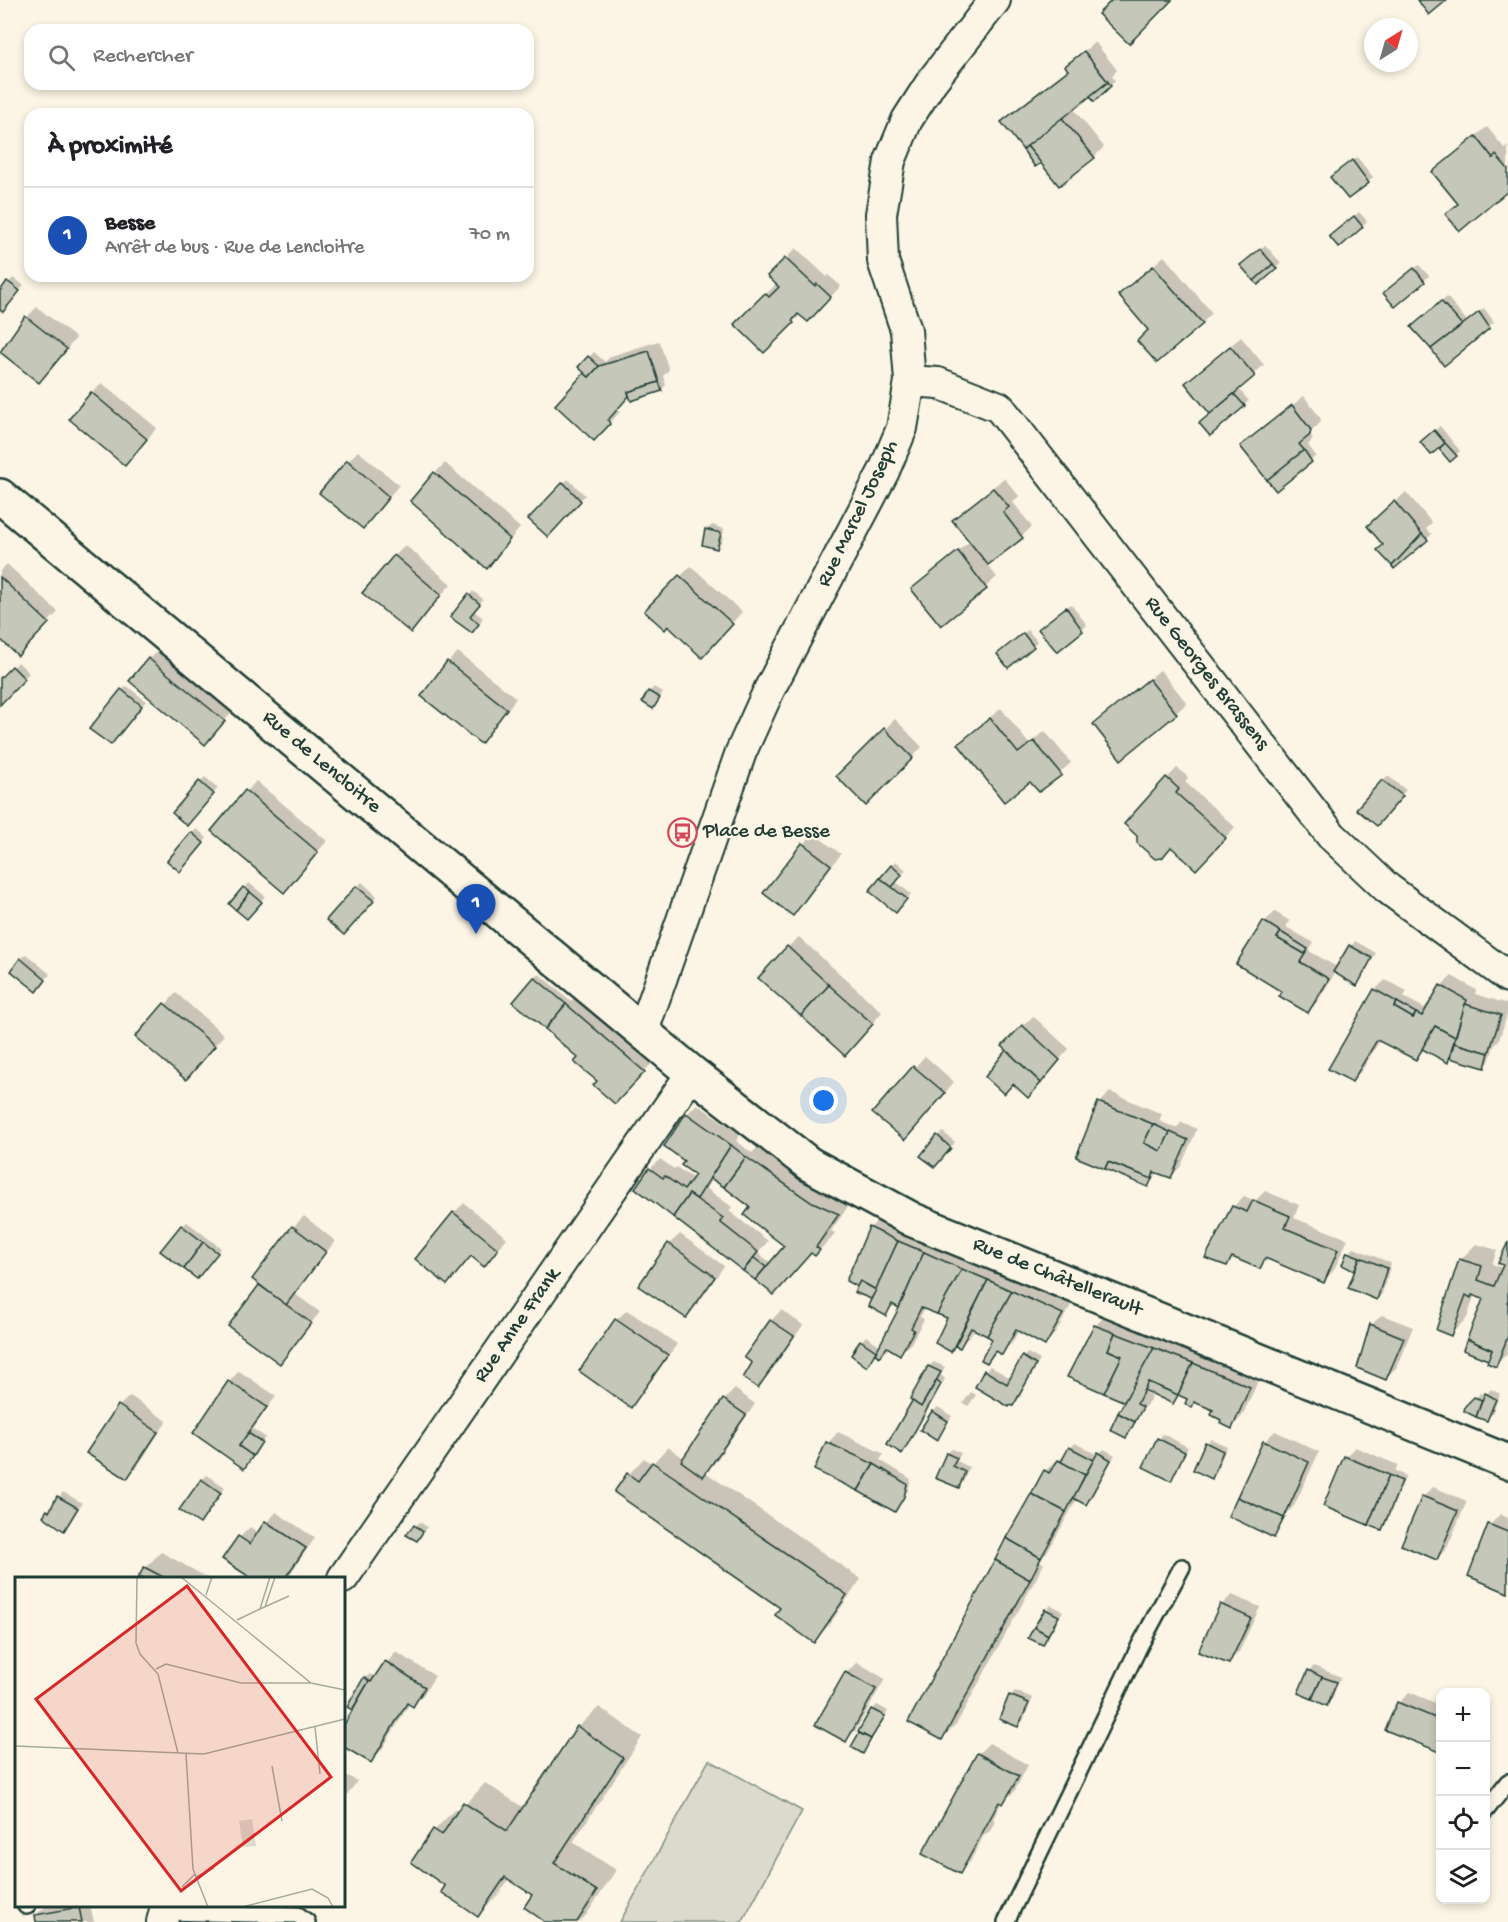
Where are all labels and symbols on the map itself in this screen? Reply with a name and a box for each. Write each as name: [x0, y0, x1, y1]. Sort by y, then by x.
north arrow: [1364, 18, 1418, 72]
street label: Rue Marcel Joseph: [813, 437, 905, 591]
street label: Rue Georges Brassens: [1138, 592, 1275, 757]
street label: Rue de Lencloitre: [257, 706, 386, 821]
bus stop icon: Place de Besse: [666, 816, 698, 848]
place label: Place de Besse: [702, 820, 831, 845]
pin: 1: [456, 884, 496, 934]
your location: [809, 1086, 838, 1115]
street label: Rue de Châtellerault: [969, 1233, 1148, 1324]
street label: Rue Anne Frank: [469, 1262, 568, 1388]
inset map: [15, 1577, 345, 1907]

